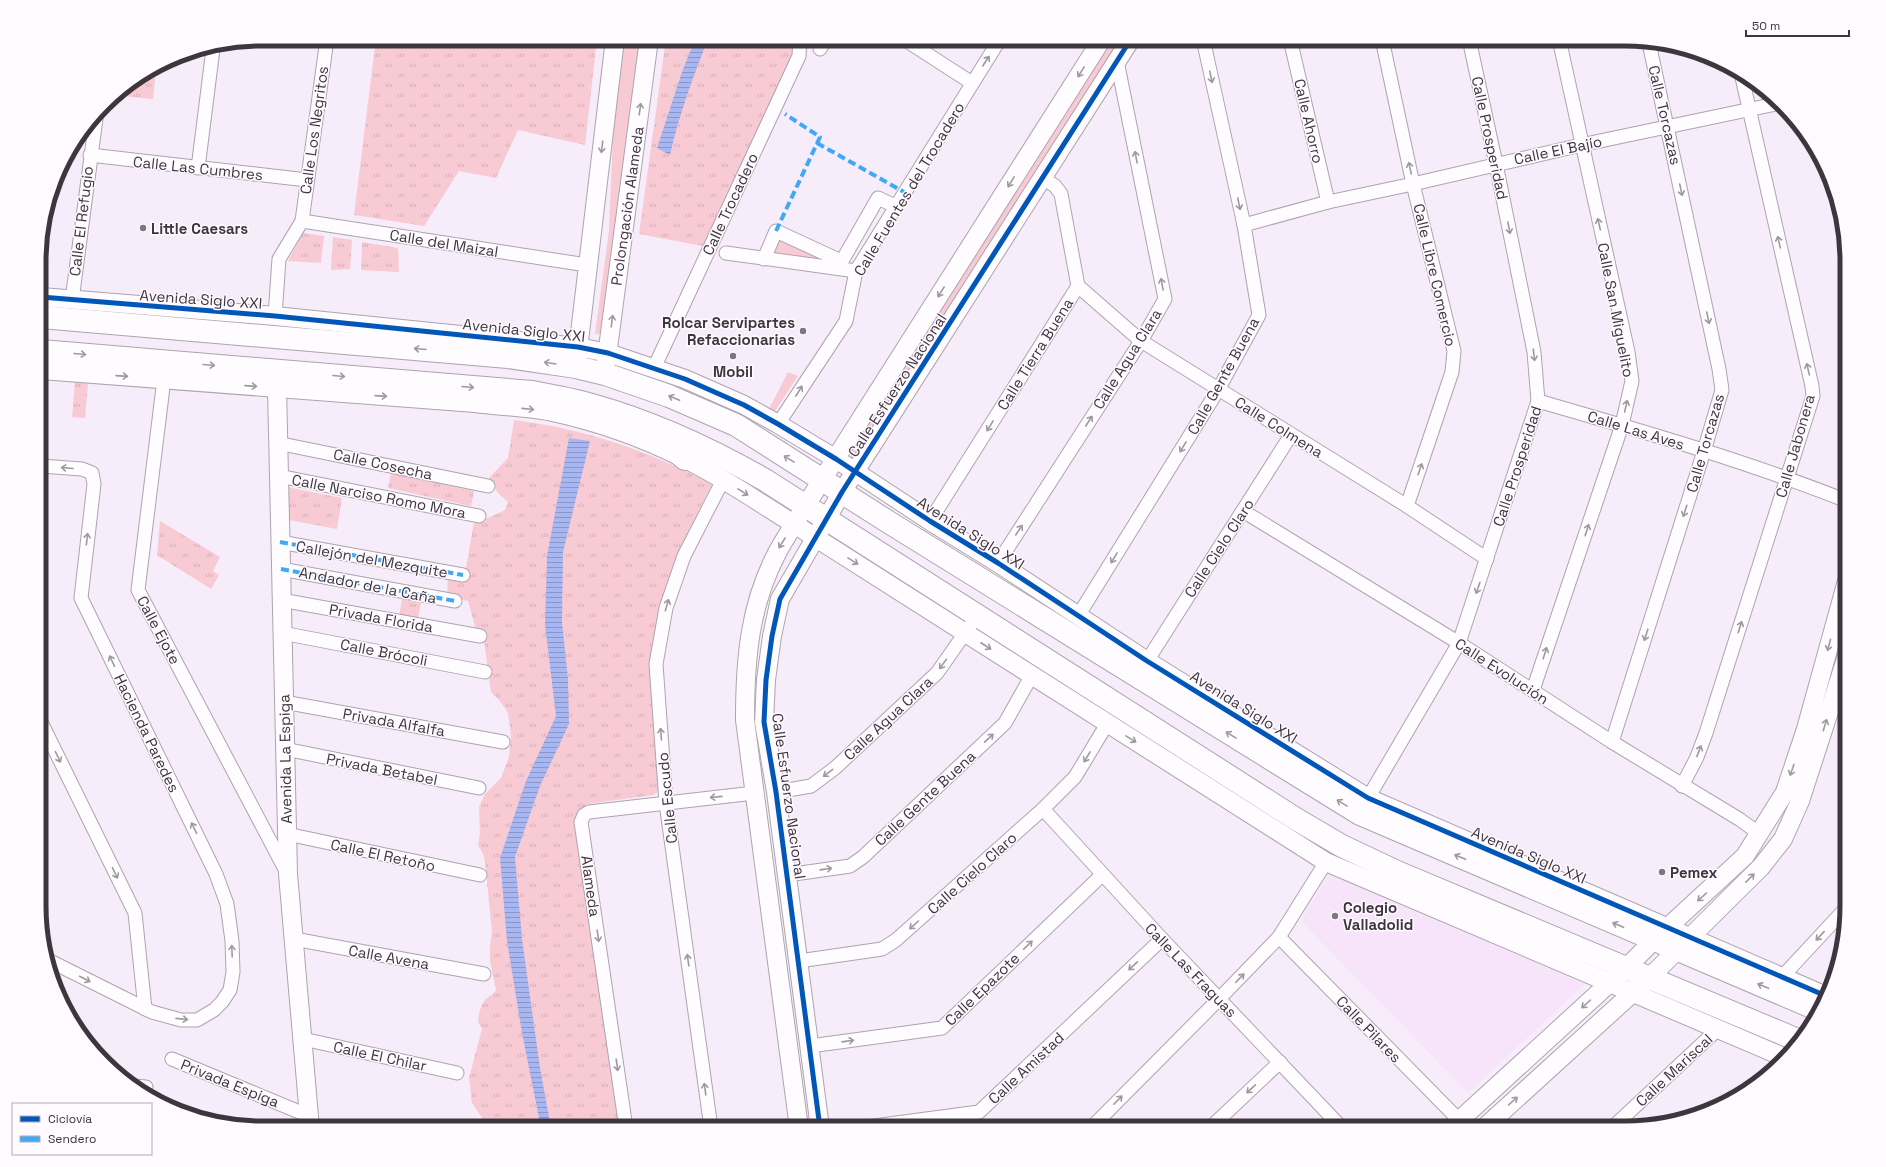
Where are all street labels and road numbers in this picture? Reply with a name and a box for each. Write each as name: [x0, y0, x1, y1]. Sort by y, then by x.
street label: Calle Torcazas: [1644, 63, 1686, 167]
street label: Calle Los Negritos: [296, 65, 332, 195]
street label: Calle Prosperidad: [1468, 75, 1512, 201]
street label: Calle Ahorro: [1290, 77, 1328, 165]
street label: Calle Fuentes del Trocadero: [850, 99, 968, 279]
street label: Prolongación Alameda: [606, 125, 648, 287]
street label: Calle El Bajío: [1512, 131, 1604, 169]
street label: Calle Trocadero: [698, 150, 762, 258]
street label: Calle Las Cumbres: [132, 152, 264, 184]
street label: Calle El Refugio: [65, 165, 97, 277]
street label: Calle Libre Comercio: [1409, 202, 1461, 348]
street label: Calle del Maizal: [388, 225, 500, 261]
street label: Calle San Miguelito: [1594, 241, 1638, 379]
street label: Avenida Siglo XXI: [139, 285, 263, 313]
street label: Calle Tierra Buena: [993, 294, 1077, 414]
street label: Calle Agua Clara: [1089, 305, 1166, 413]
street label: Calle Esfuerzo Nacional: [843, 310, 951, 460]
street label: Avenida Siglo XXI: [462, 314, 586, 346]
street label: Calle Gente Buena: [1183, 314, 1263, 438]
street label: Calle Torcazas: [1682, 391, 1728, 495]
street label: Calle Colmena: [1231, 392, 1327, 462]
street label: Calle Jabonera: [1771, 392, 1819, 500]
street label: Calle Prosperidad: [1489, 403, 1545, 529]
street label: Calle Las Aves: [1585, 406, 1687, 454]
street label: Calle Cosecha: [332, 444, 435, 484]
street label: Calle Narciso Romo Mora: [290, 470, 468, 522]
street label: Avenida Siglo XXI: [914, 492, 1028, 574]
street label: Calle Cielo Claro: [1180, 495, 1258, 601]
street label: Callejón del Mezquite: [295, 536, 449, 582]
street label: Andador de la Caña: [298, 562, 439, 608]
street label: Calle Ejote: [133, 592, 185, 668]
street label: Privada Florida: [327, 599, 435, 637]
street label: Calle Brócoli: [339, 634, 429, 670]
street label: Calle Evolución: [1452, 634, 1552, 708]
street label: Avenida Siglo XXI: [1187, 666, 1301, 748]
street label: Hacienda Paredes: [110, 671, 184, 795]
street label: Calle Agua Clara: [840, 672, 937, 764]
street label: Avenida La Espiga: [274, 694, 296, 824]
street label: Privada Alfalfa: [341, 704, 447, 740]
street label: Calle Esfuerzo Nacional: [768, 712, 810, 880]
street label: Calle Gente Buena: [871, 746, 980, 850]
street label: Privada Betabel: [325, 749, 439, 789]
street label: Calle Escudo: [653, 751, 681, 845]
street label: Avenida Siglo XXI: [1469, 822, 1589, 888]
street label: Calle Cielo Claro: [923, 828, 1021, 918]
street label: Calle El Retoño: [329, 835, 437, 875]
street label: Alameda: [577, 854, 605, 918]
street label: Calle Las Fraguas: [1141, 919, 1241, 1021]
street label: Calle Avena: [347, 941, 431, 974]
street label: Calle Epazote: [940, 948, 1024, 1030]
street label: Calle Pilares: [1332, 992, 1406, 1066]
street label: Calle Amistad: [984, 1028, 1068, 1108]
street label: Calle Mariscal: [1632, 1029, 1716, 1111]
street label: Calle El Chilar: [332, 1037, 429, 1075]
street label: Privada Espiga: [178, 1055, 282, 1112]

